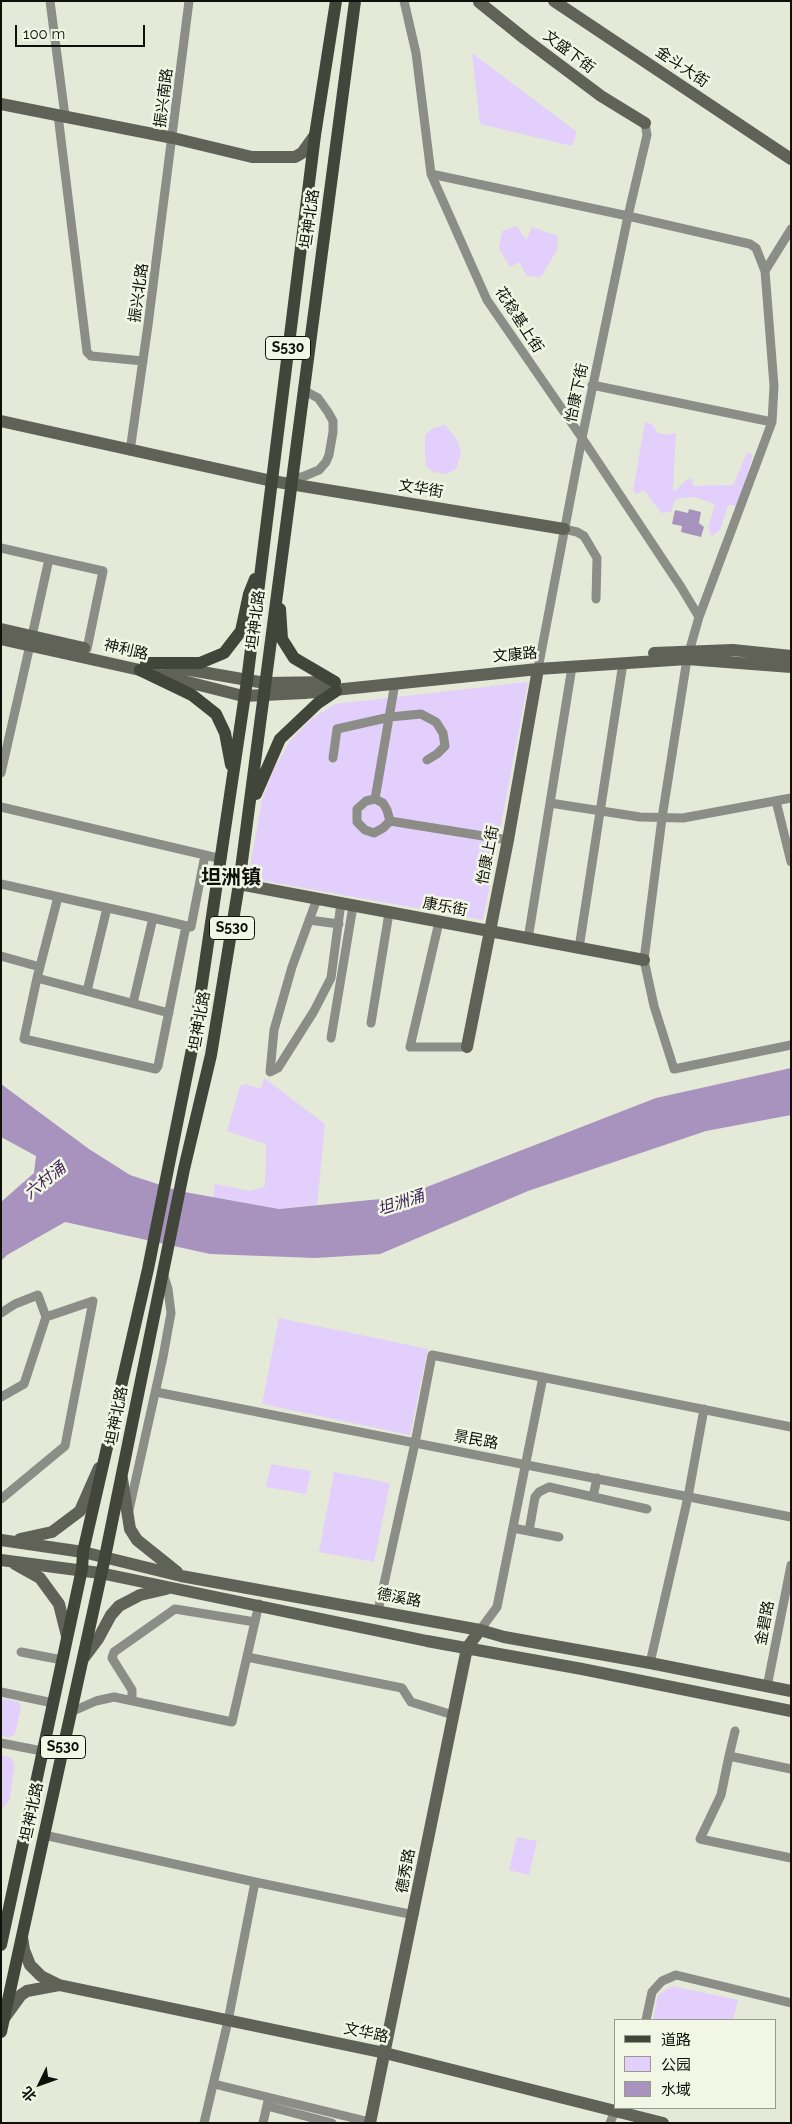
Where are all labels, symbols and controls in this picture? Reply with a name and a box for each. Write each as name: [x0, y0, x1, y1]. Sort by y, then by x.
scale bar: [18, 15, 148, 47]
text: 100 m: [23, 25, 65, 43]
street label: 文盛下街: [540, 27, 598, 77]
street label: 金斗大街: [652, 43, 712, 91]
street label: 振兴南路: [151, 67, 177, 129]
street label: 坦神北路: [297, 188, 323, 250]
street label: 振兴北路: [126, 262, 152, 324]
street label: 花稔基上街: [491, 284, 547, 356]
road number: S530: [266, 336, 310, 359]
street label: 怡康下街: [562, 362, 592, 424]
street label: 文华街: [397, 477, 445, 501]
street label: 坦神北路: [243, 589, 269, 651]
street label: 神利路: [102, 636, 150, 664]
street label: 文康路: [492, 644, 538, 666]
street label: 怡康上街: [473, 824, 503, 886]
district label: 坦洲镇: [201, 866, 261, 890]
street label: 康乐街: [421, 894, 469, 920]
road number: S530: [210, 916, 254, 940]
street label: 坦神北路: [186, 990, 214, 1052]
water label: 六村涌: [20, 1158, 70, 1204]
water label: 坦洲涌: [375, 1186, 427, 1220]
street label: 坦神北路: [102, 1385, 132, 1447]
street label: 景民路: [452, 1427, 500, 1453]
street label: 德溪路: [375, 1585, 423, 1611]
street label: 金碧路: [752, 1599, 778, 1647]
road number: S530: [40, 1735, 86, 1758]
street label: 坦神北路: [17, 1781, 47, 1843]
street label: 德秀路: [393, 1847, 419, 1895]
legend: [614, 2019, 777, 2109]
street label: 文华路: [342, 2020, 390, 2046]
text: 道路: [661, 2031, 691, 2049]
text: 公园: [661, 2056, 691, 2074]
north arrow: [15, 2059, 65, 2109]
text: 水域: [661, 2081, 691, 2099]
text: 北: [18, 2083, 39, 2105]

